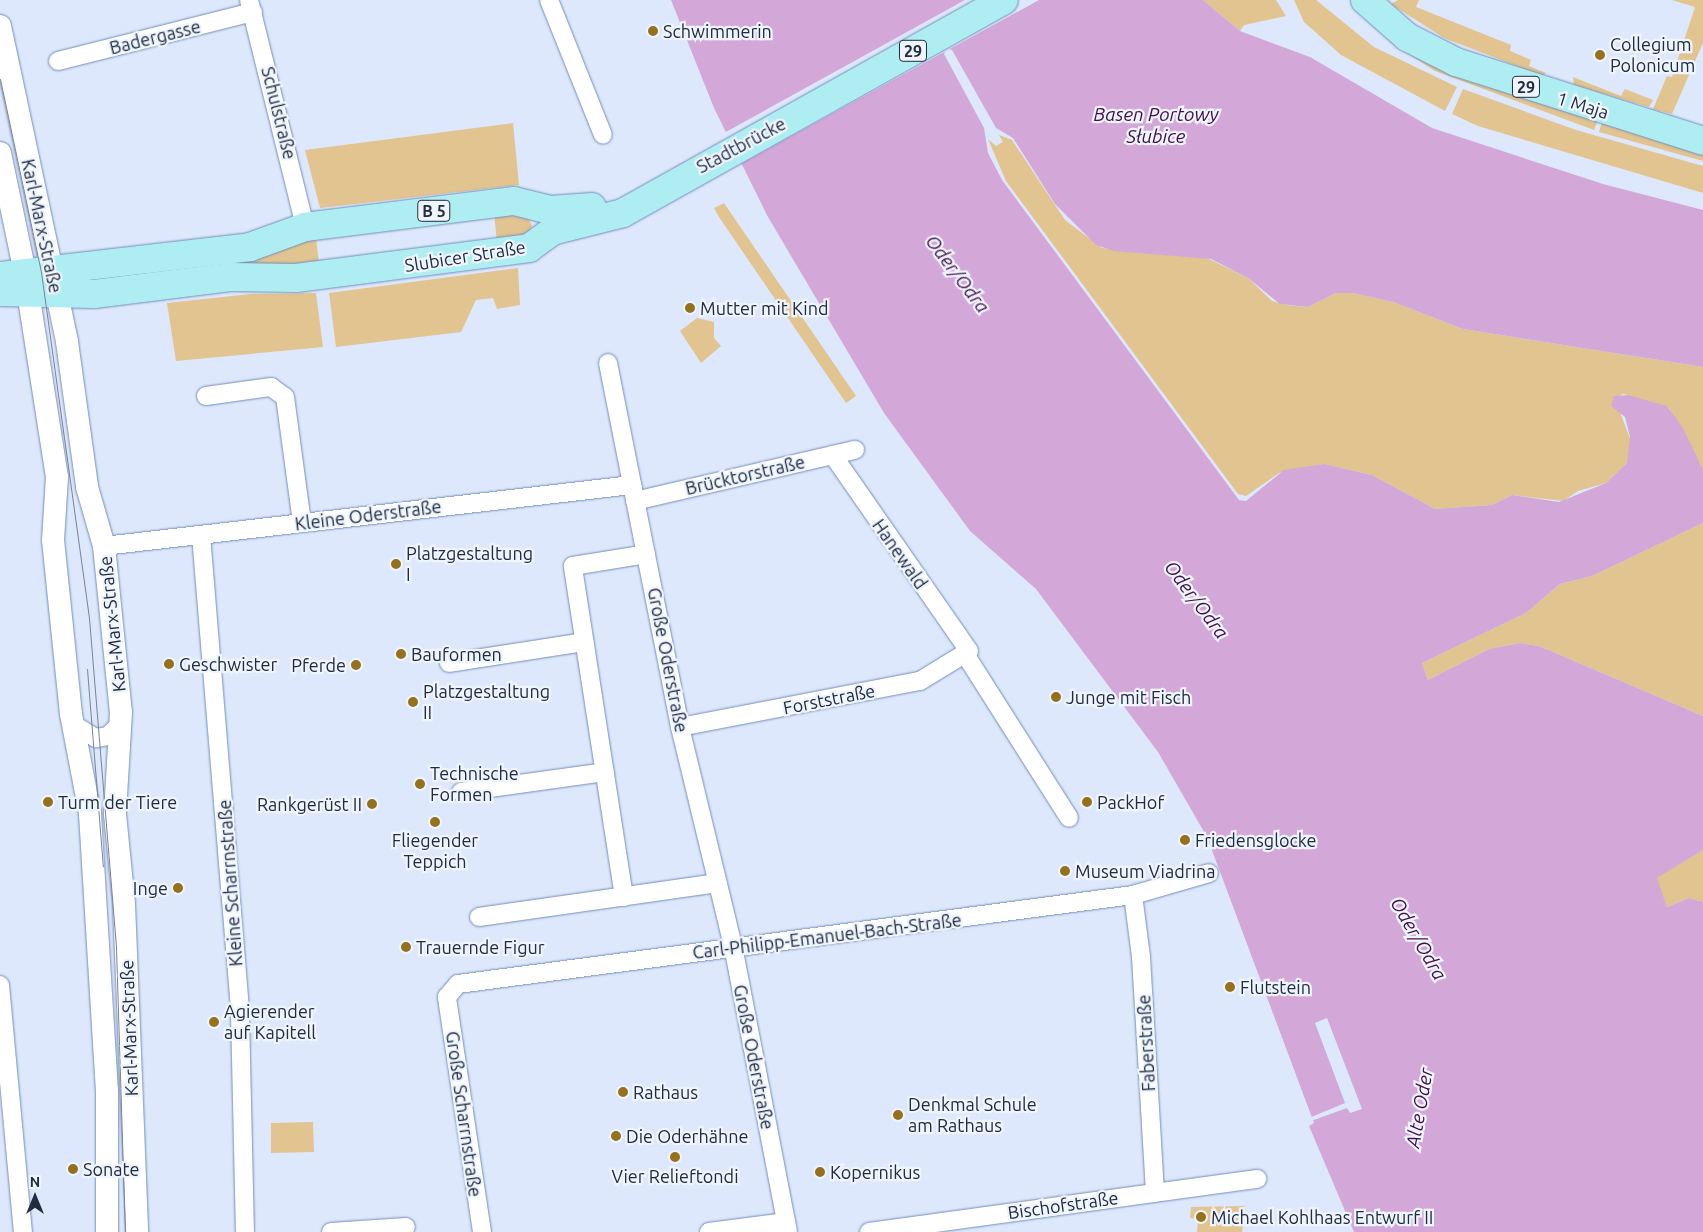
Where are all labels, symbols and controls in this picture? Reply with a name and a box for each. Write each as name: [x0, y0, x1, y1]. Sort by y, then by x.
street label: Badergasse: [107, 15, 203, 59]
place label: Schwimmerin: [663, 20, 772, 42]
marker: Schwimmerin: [647, 25, 659, 37]
place label: Collegium Polonicum: [1610, 34, 1695, 76]
road number: 29: [898, 37, 928, 64]
marker: Collegium Polonicum: [1594, 49, 1606, 61]
street label: Schulstraße: [257, 64, 301, 162]
road number: 29: [1511, 74, 1541, 100]
street label: 1 Maja: [1555, 87, 1611, 123]
water label: Basen Portowy Słubice: [1094, 104, 1218, 148]
street label: Stadtbrücke: [693, 112, 789, 178]
street label: Karl-Marx-Straße: [17, 157, 67, 295]
road number: B 5: [416, 198, 452, 225]
water label: Oder/Odra: [920, 231, 994, 317]
street label: Slubicer Straße: [403, 236, 527, 276]
place label: Mutter mit Kind: [700, 297, 829, 319]
marker: Mutter mit Kind: [684, 302, 696, 314]
street label: Brücktorstraße: [683, 451, 807, 499]
street label: Kleine Oderstraße: [294, 495, 442, 535]
street label: Hanewald: [868, 515, 932, 593]
place label: Platzgestaltung I: [406, 543, 533, 586]
street label: Karl-Marx-Straße: [94, 555, 130, 693]
water label: Oder/Odra: [1159, 557, 1233, 643]
marker: Platzgestaltung I: [390, 558, 402, 570]
street label: Große Oderstraße: [643, 586, 693, 734]
place label: Bauformen: [411, 643, 502, 665]
marker: Bauformen: [395, 648, 407, 660]
place label: Geschwister: [179, 653, 277, 675]
place label: Pferde: [291, 654, 346, 676]
marker: Geschwister: [163, 658, 175, 670]
marker: Pferde: [350, 659, 362, 671]
street label: Forststraße: [781, 679, 877, 719]
place label: Platzgestaltung II: [423, 681, 550, 724]
place label: Junge mit Fisch: [1066, 686, 1191, 708]
marker: Junge mit Fisch: [1050, 691, 1062, 703]
marker: Platzgestaltung II: [407, 696, 419, 708]
place label: Technische Formen: [430, 763, 519, 806]
marker: Technische Formen: [414, 778, 426, 790]
place label: Turm der Tiere: [58, 791, 177, 813]
place label: PackHof: [1097, 791, 1164, 813]
place label: Rankgerüst II: [257, 793, 362, 815]
marker: Turm der Tiere: [42, 796, 54, 808]
marker: PackHof: [1081, 796, 1093, 808]
marker: Rankgerüst II: [366, 798, 378, 810]
street label: Kleine Scharrnstraße: [213, 799, 247, 967]
marker: Fliegender Teppich: [429, 816, 441, 828]
place label: Friedensglocke: [1195, 829, 1317, 851]
place label: Fliegender Teppich: [392, 830, 478, 872]
marker: Friedensglocke: [1179, 834, 1191, 846]
place label: Museum Viadrina: [1075, 860, 1215, 882]
marker: Museum Viadrina: [1059, 865, 1071, 877]
place label: Inge: [133, 877, 168, 899]
marker: Inge: [172, 882, 184, 894]
water label: Oder/Odra: [1385, 894, 1451, 984]
street label: Carl-Philipp-Emanuel-Bach-Straße: [691, 909, 963, 963]
place label: Trauernde Figur: [416, 936, 545, 958]
marker: Trauernde Figur: [400, 941, 412, 953]
street label: Karl-Marx-Straße: [116, 959, 142, 1097]
place label: Flutstein: [1240, 976, 1311, 998]
marker: Flutstein: [1224, 981, 1236, 993]
street label: Große Oderstraße: [729, 983, 779, 1131]
street label: Faberstraße: [1133, 994, 1159, 1092]
place label: Agierender auf Kapitell: [224, 1001, 316, 1044]
marker: Agierender auf Kapitell: [208, 1016, 220, 1028]
street label: Große Scharrnstraße: [442, 1030, 486, 1198]
water label: Alte Oder: [1402, 1066, 1438, 1150]
place label: Rathaus: [633, 1081, 698, 1103]
marker: Rathaus: [617, 1086, 629, 1098]
place label: Denkmal Schule am Rathaus: [908, 1094, 1037, 1136]
marker: Denkmal Schule am Rathaus: [892, 1109, 904, 1121]
place label: Die Oderhähne: [626, 1125, 748, 1147]
marker: Die Oderhähne: [610, 1130, 622, 1142]
marker: Vier Relieftondi: [669, 1151, 681, 1163]
place label: Sonate: [83, 1158, 139, 1180]
place label: Kopernikus: [830, 1161, 920, 1183]
marker: Sonate: [67, 1163, 79, 1175]
place label: Vier Relieftondi: [611, 1165, 739, 1187]
marker: Kopernikus: [814, 1166, 826, 1178]
north arrow: [10, 1172, 60, 1222]
text: N: [30, 1174, 40, 1190]
street label: Bischofstraße: [1006, 1187, 1120, 1223]
place label: Michael Kohlhaas Entwurf II: [1211, 1206, 1433, 1228]
marker: Michael Kohlhaas Entwurf II: [1195, 1211, 1207, 1223]

